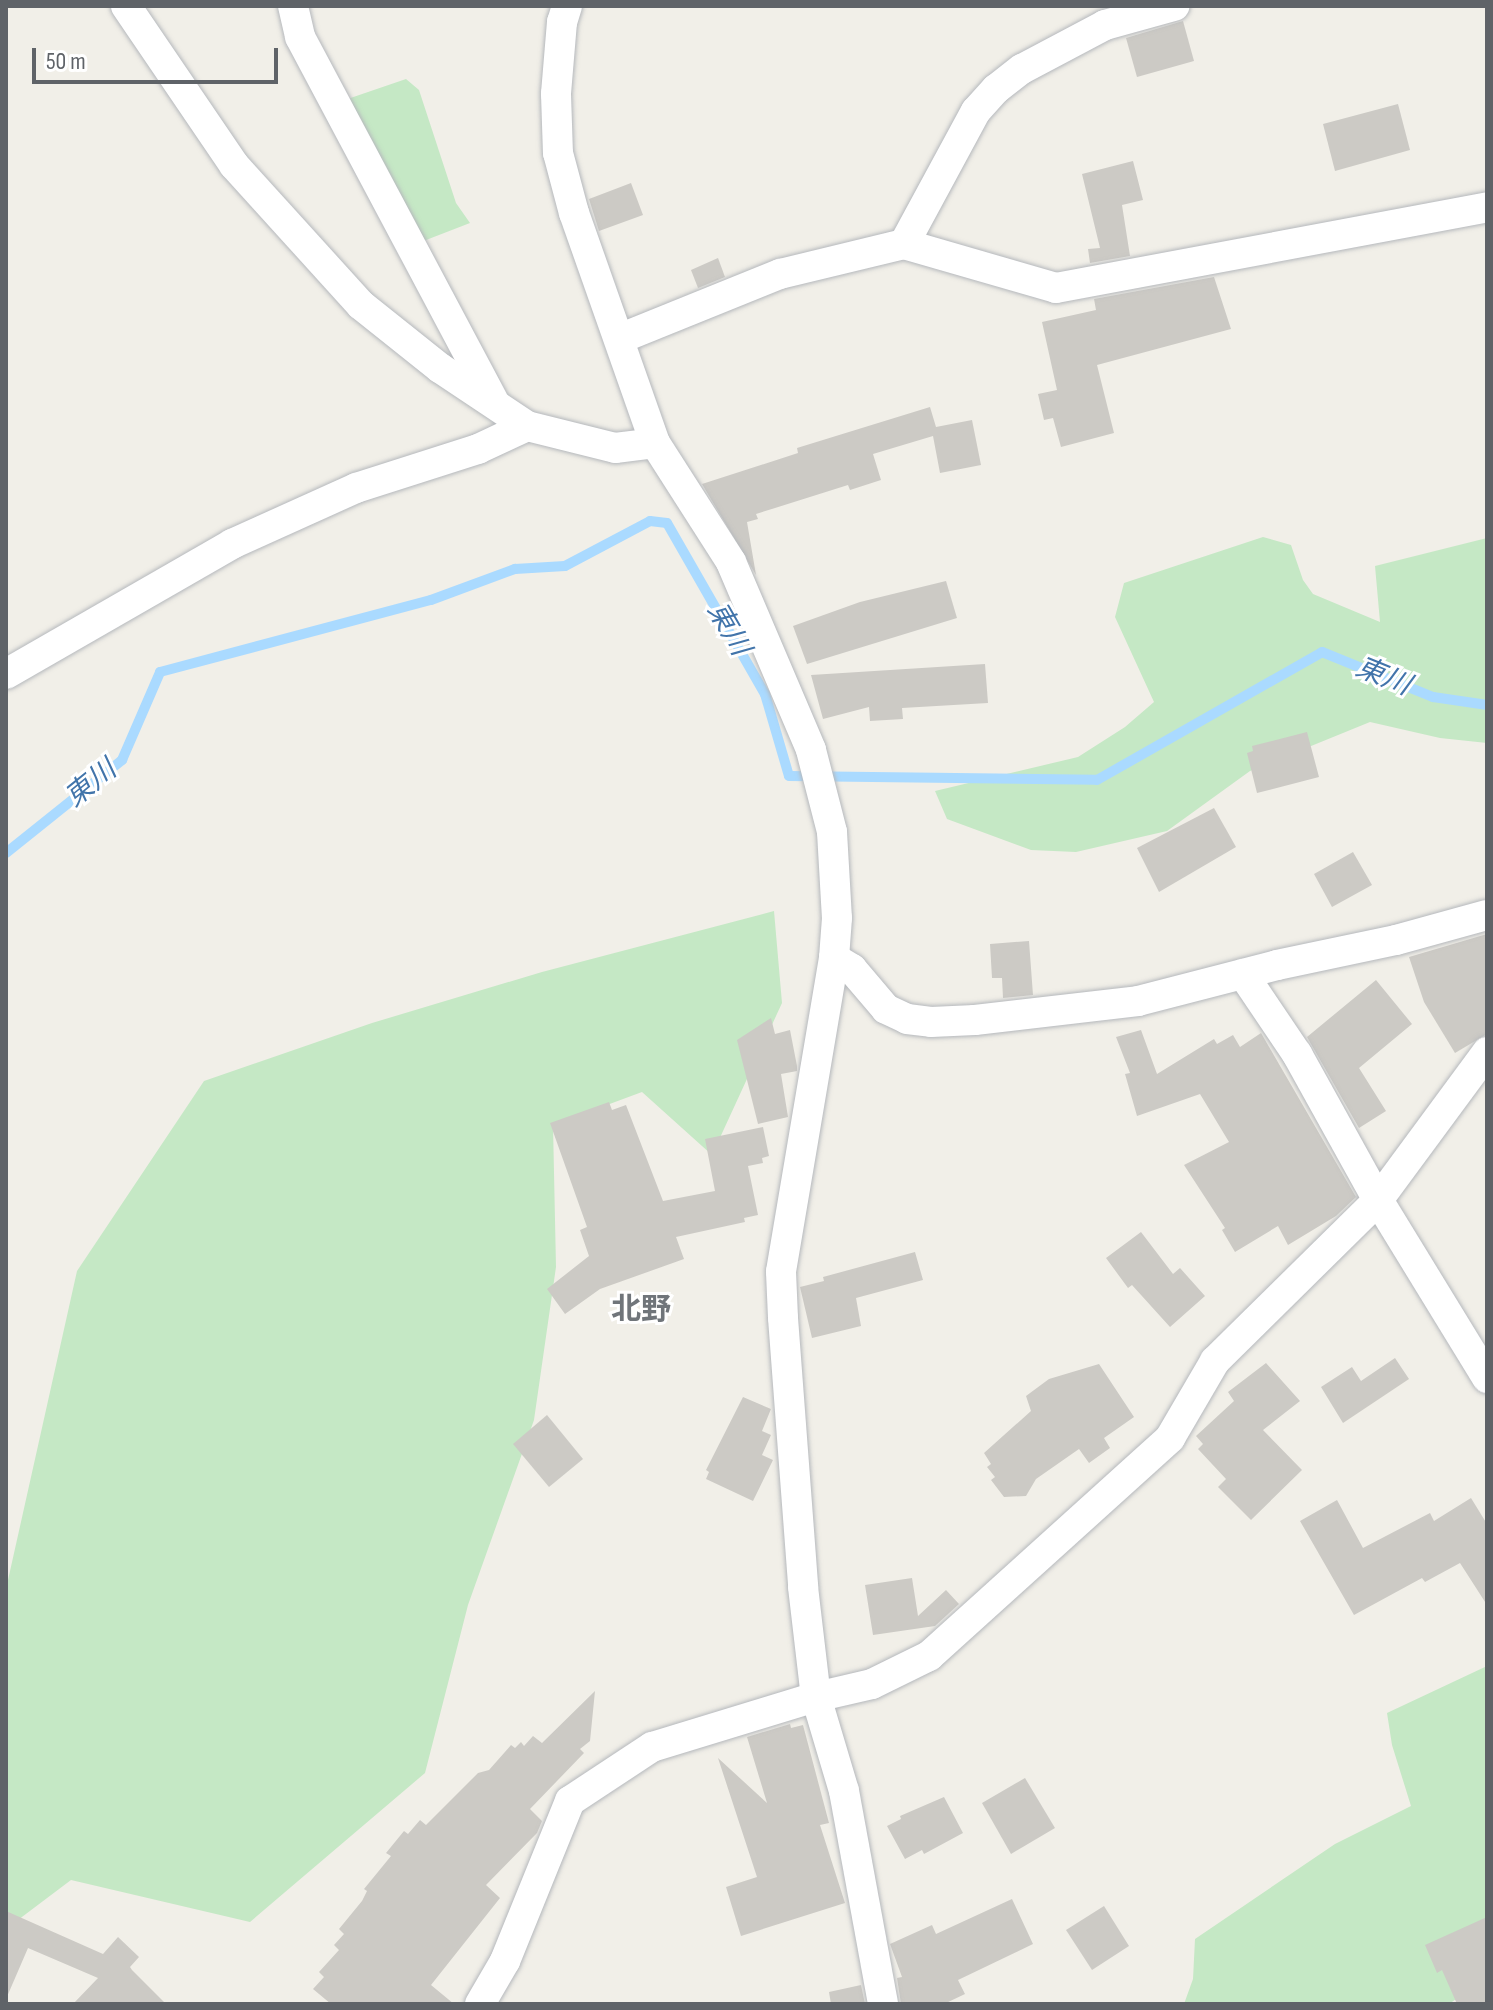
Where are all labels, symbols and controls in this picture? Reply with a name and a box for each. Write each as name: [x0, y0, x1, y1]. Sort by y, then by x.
scale bar: [36, 32, 282, 82]
text: 50 m: [46, 47, 86, 76]
water label: 東川: [699, 596, 757, 662]
water label: 東川: [1351, 651, 1415, 703]
water label: 東川: [59, 753, 123, 815]
district label: 北野: [611, 1292, 671, 1328]

